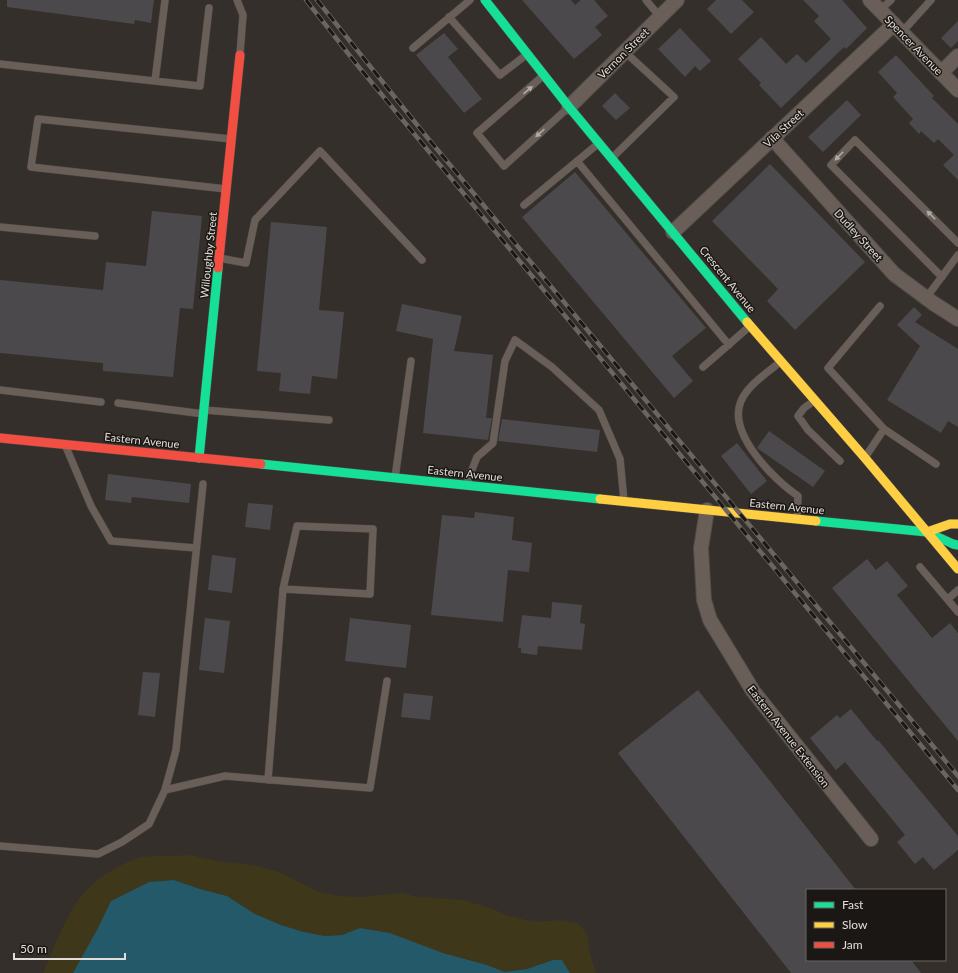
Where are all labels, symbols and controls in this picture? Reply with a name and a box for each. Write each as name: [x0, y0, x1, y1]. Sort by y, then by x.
street label: Spencer Avenue: [882, 13, 946, 78]
street label: Vernon Street: [595, 25, 651, 81]
one-way arrow: [522, 85, 533, 94]
street label: Vila Street: [760, 106, 806, 150]
one-way arrow: [535, 128, 545, 138]
one-way arrow: [834, 151, 844, 161]
street label: Dudley Street: [832, 206, 886, 264]
one-way arrow: [926, 210, 935, 220]
street label: Willoughby Street: [197, 211, 219, 299]
street label: Crescent Avenue: [697, 243, 759, 315]
street label: Eastern Avenue: [104, 430, 180, 450]
street label: Eastern Avenue: [427, 463, 503, 483]
street label: Eastern Avenue: [749, 496, 825, 516]
street label: Eastern Avenue Extension: [745, 683, 833, 789]
legend: [806, 889, 946, 961]
text: Fast: [842, 897, 864, 912]
text: Slow: [842, 917, 868, 932]
scale bar: [14, 935, 125, 961]
text: Jam: [842, 937, 863, 952]
text: 50 m: [20, 941, 47, 956]

